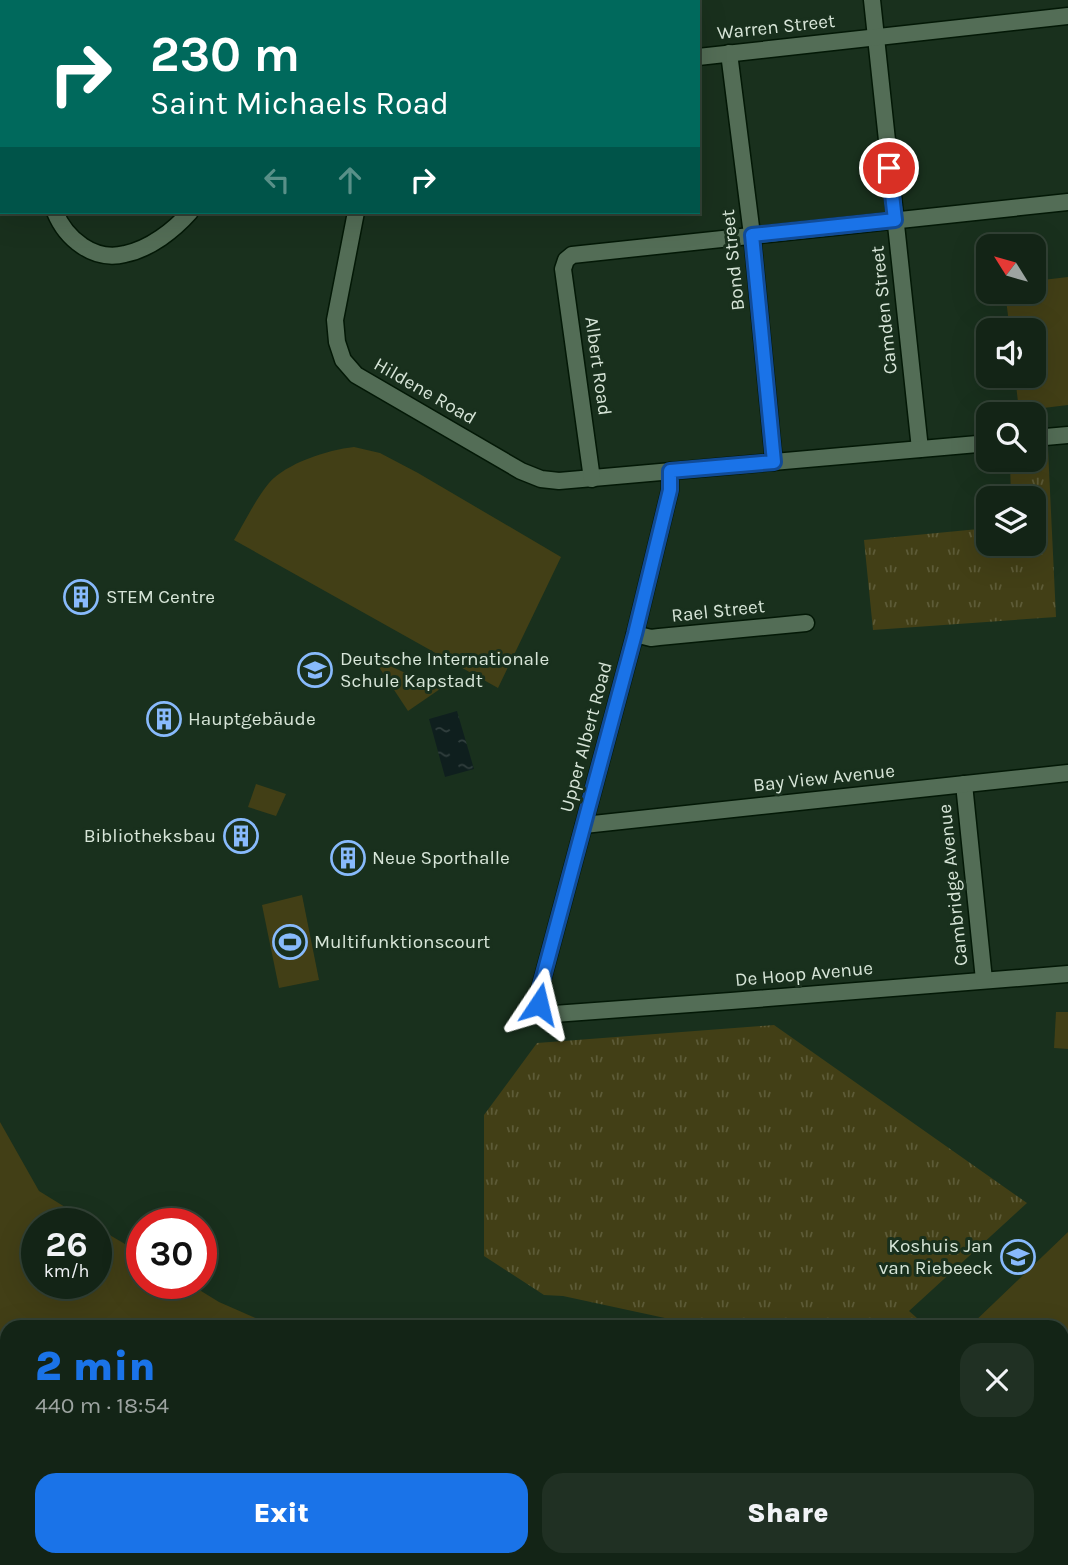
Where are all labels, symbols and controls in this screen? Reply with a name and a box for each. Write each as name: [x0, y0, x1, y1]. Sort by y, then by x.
street label: Warren Street: [716, 10, 836, 44]
text: 230 m: [150, 26, 300, 83]
icon: right: [35, 28, 126, 119]
text: Saint Michaels Road: [150, 85, 449, 122]
pin: [859, 138, 919, 198]
icon: arrive: [870, 149, 908, 187]
icon: left: [258, 161, 296, 199]
icon: ahead: [331, 161, 369, 199]
icon: right: [404, 161, 442, 199]
street label: Bond Street: [717, 208, 749, 312]
north arrow: [976, 234, 1046, 304]
map controls: [976, 234, 1046, 556]
street label: Camden Street: [866, 245, 902, 375]
street label: Albert Road: [580, 315, 616, 417]
button: sound: [976, 318, 1046, 388]
street label: Hildene Road: [370, 353, 480, 429]
button: search: [976, 402, 1046, 472]
button: layers: [976, 486, 1046, 556]
building icon: STEM Centre: [62, 578, 100, 616]
place label: STEM Centre: [106, 586, 215, 608]
street label: Rael Street: [670, 595, 766, 627]
place label: Deutsche Internationale Schule Kapstadt: [340, 648, 549, 692]
school or university icon: Deutsche Internationale Schule Kapstadt: [296, 651, 334, 689]
street label: Upper Albert Road: [555, 659, 617, 815]
building icon: Hauptgebäude: [145, 700, 183, 738]
place label: Hauptgebäude: [188, 708, 316, 730]
street label: Bay View Avenue: [752, 760, 896, 796]
street label: Cambridge Avenue: [934, 803, 972, 967]
building icon: Bibliotheksbau: [222, 817, 260, 855]
place label: Bibliotheksbau: [84, 825, 216, 847]
building icon: Neue Sporthalle: [329, 839, 367, 877]
place label: Neue Sporthalle: [372, 847, 510, 869]
sports icon: Multifunktionscourt: [271, 923, 309, 961]
place label: Multifunktionscourt: [314, 931, 490, 953]
street label: De Hoop Avenue: [734, 957, 874, 991]
position arrow: [502, 967, 576, 1041]
speed limit sign: 30: [126, 1208, 217, 1299]
text: 26: [45, 1224, 88, 1265]
place label: Koshuis Jan van Riebeeck: [879, 1235, 993, 1279]
school or university icon: Koshuis Jan van Riebeeck: [999, 1238, 1037, 1276]
text: km/h: [44, 1260, 89, 1282]
text: 2 min: [35, 1341, 155, 1391]
button: close: [960, 1343, 1034, 1417]
text: 440 m · 18:54: [35, 1392, 169, 1419]
button: Exit: [35, 1473, 528, 1553]
button: Share: [542, 1473, 1034, 1553]

